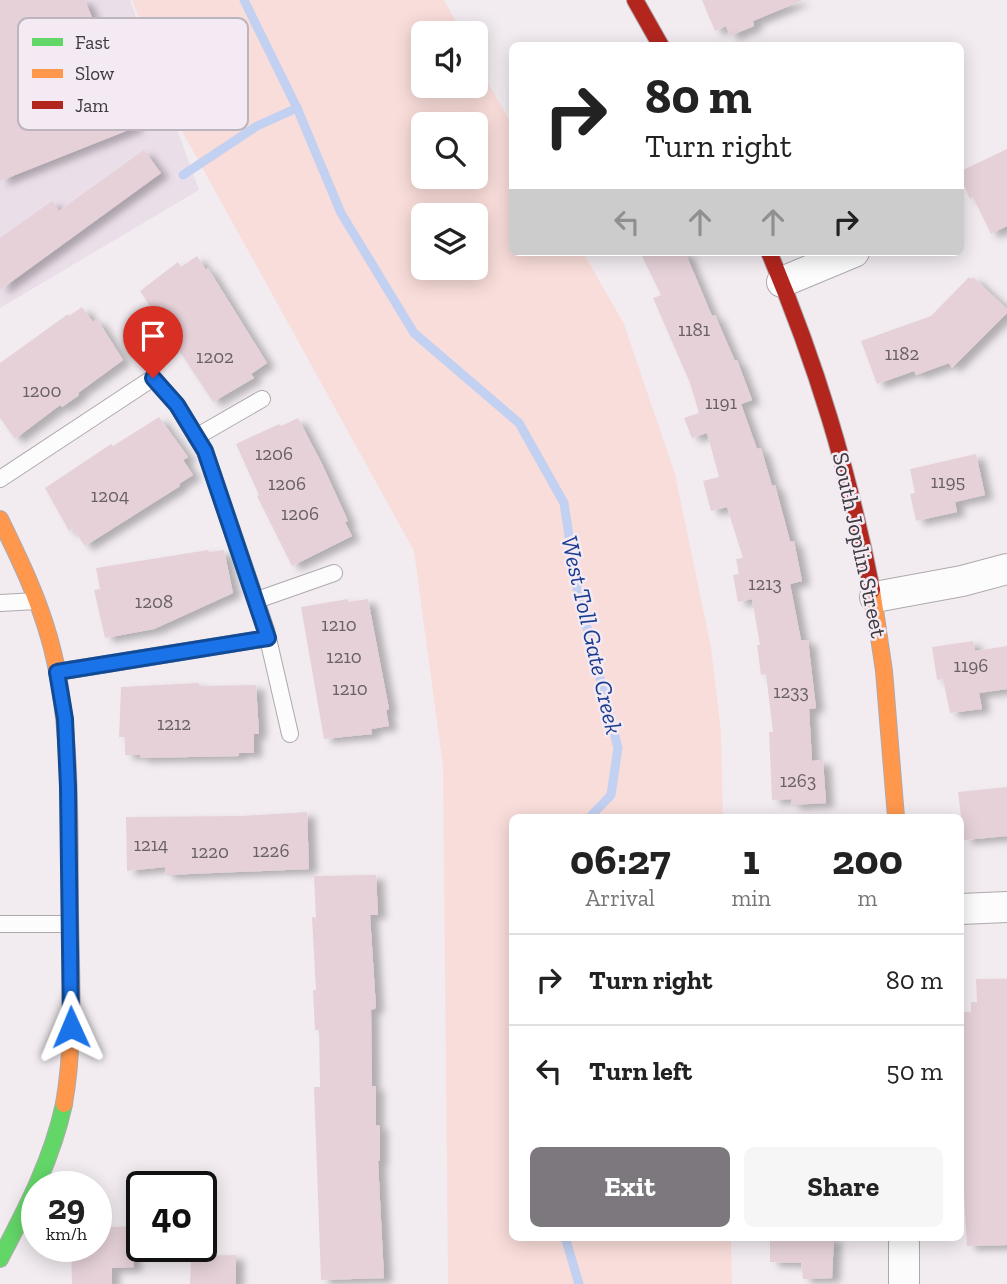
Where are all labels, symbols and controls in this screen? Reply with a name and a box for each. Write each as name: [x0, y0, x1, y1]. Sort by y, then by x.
legend: [18, 18, 248, 130]
map controls: [411, 21, 488, 280]
button: sound: [411, 21, 488, 98]
text: Fast: [75, 31, 110, 54]
text: Slow: [75, 62, 115, 85]
text: 80 m: [645, 67, 752, 126]
icon: right: [530, 70, 621, 161]
text: Jam: [75, 94, 109, 117]
button: search: [411, 112, 488, 189]
text: Turn right: [645, 127, 792, 165]
button: layers: [411, 203, 488, 280]
icon: left: [608, 203, 646, 241]
icon: ahead: [681, 203, 719, 241]
icon: ahead: [754, 203, 792, 241]
icon: right: [827, 203, 865, 241]
pin: [123, 306, 183, 378]
icon: arrive: [134, 317, 172, 355]
house number: 1181: [678, 318, 710, 341]
house number: 1182: [885, 342, 919, 365]
house number: 1202: [196, 345, 234, 368]
house number: 1200: [23, 379, 62, 402]
house number: 1191: [705, 391, 737, 414]
house number: 1206: [255, 442, 293, 465]
street label: South Joplin Street: [827, 450, 893, 641]
house number: 1195: [931, 470, 965, 493]
house number: 1206: [268, 472, 306, 495]
house number: 1204: [91, 484, 129, 507]
house number: 1206: [281, 502, 319, 525]
water label: West Toll Gate Creek: [555, 533, 629, 737]
house number: 1213: [748, 572, 782, 595]
house number: 1208: [135, 590, 173, 613]
house number: 1210: [321, 613, 357, 636]
house number: 1210: [326, 645, 362, 668]
house number: 1196: [954, 654, 988, 677]
house number: 1210: [332, 677, 368, 700]
house number: 1233: [773, 680, 809, 703]
house number: 1212: [157, 712, 191, 735]
house number: 1263: [780, 769, 816, 792]
house number: 1214: [134, 833, 168, 856]
text: 06:27: [570, 834, 670, 885]
text: 1: [743, 834, 760, 885]
text: 200: [832, 834, 903, 885]
house number: 1226: [253, 839, 289, 862]
house number: 1220: [191, 840, 229, 863]
text: Arrival: [586, 884, 655, 912]
text: min: [732, 884, 771, 912]
text: m: [858, 884, 877, 912]
icon: right: [530, 961, 568, 999]
text: Turn right: [589, 964, 712, 996]
text: 80 m: [886, 964, 943, 996]
position arrow: [34, 990, 108, 1064]
icon: left: [530, 1052, 568, 1090]
text: Turn left: [589, 1055, 692, 1087]
text: 50 m: [886, 1055, 943, 1087]
button: Exit: [530, 1147, 730, 1227]
button: Share: [744, 1147, 943, 1227]
speed limit sign: 40: [126, 1171, 217, 1262]
text: 29: [48, 1186, 85, 1228]
text: km/h: [46, 1223, 87, 1245]

